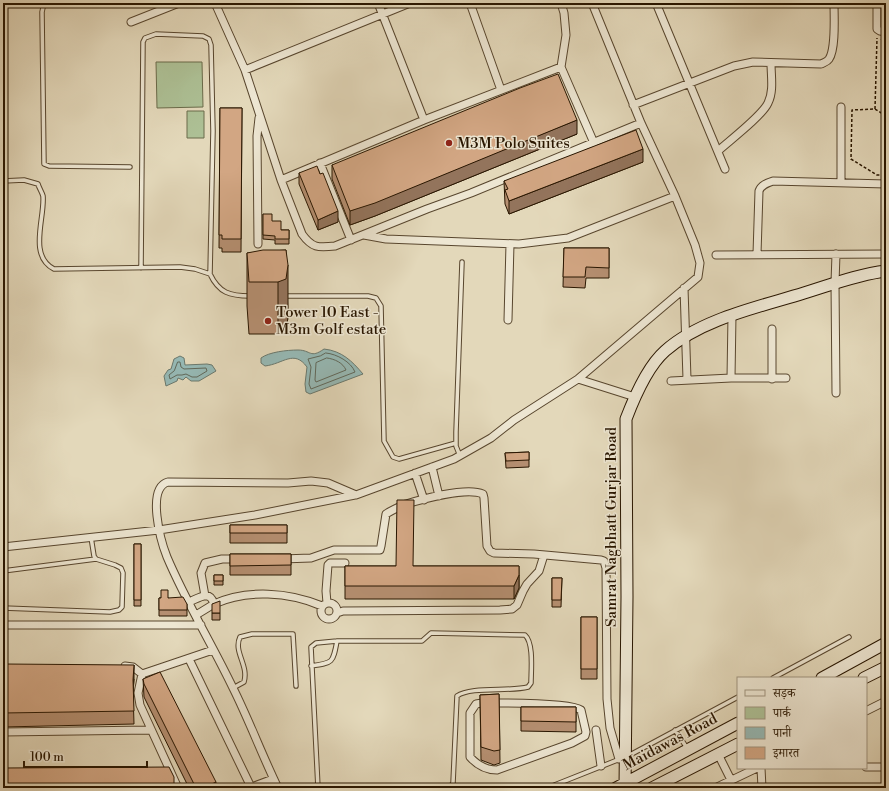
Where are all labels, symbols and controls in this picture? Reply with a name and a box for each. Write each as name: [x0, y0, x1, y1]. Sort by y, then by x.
place label: M3M Polo Suites: [457, 134, 570, 153]
marker: M3M Polo Suites: [444, 138, 454, 148]
place label: Tower 10 East - M3m Golf estate: [276, 303, 386, 339]
marker: Tower 10 East - M3m Golf estate: [263, 316, 273, 326]
street label: Samrat Nagbhatt Gurjar Road: [602, 426, 621, 627]
legend: [737, 677, 867, 769]
text: सड़क: [772, 686, 797, 701]
text: पार्क: [772, 706, 792, 721]
street label: Maidawas Road: [619, 709, 721, 775]
text: पानी: [772, 725, 792, 741]
scale bar: [24, 743, 147, 769]
text: इमारत: [772, 746, 800, 761]
text: 100 m: [30, 750, 64, 765]

